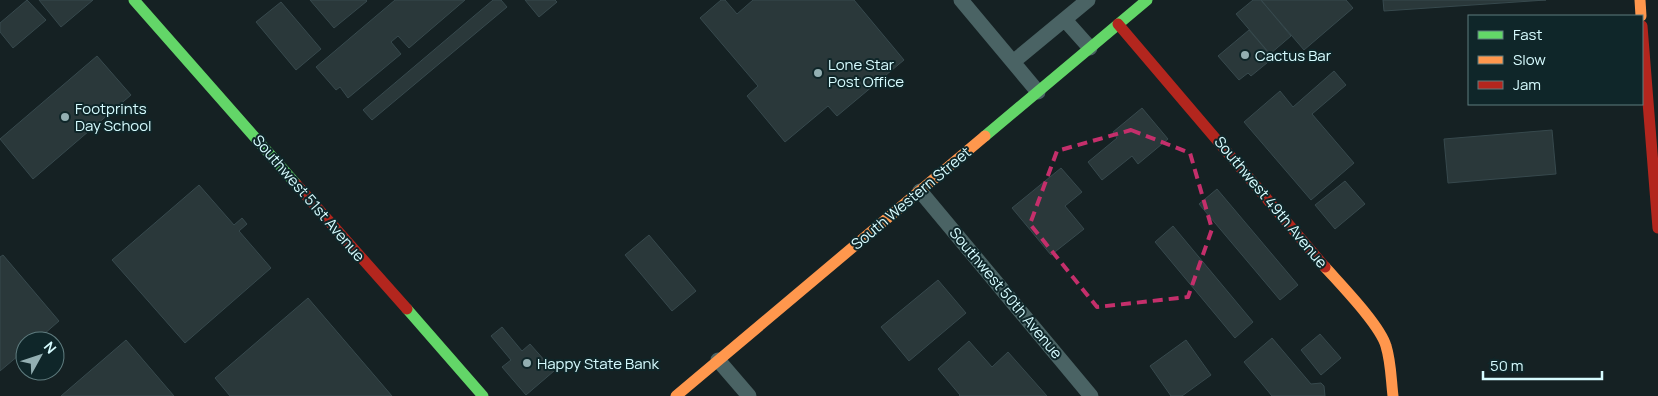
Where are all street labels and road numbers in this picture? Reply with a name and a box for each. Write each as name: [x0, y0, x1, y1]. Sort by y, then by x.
street label: Southwest 51st Avenue: [248, 130, 370, 266]
street label: Southwest 49th Avenue: [1210, 132, 1333, 273]
street label: South Western Street: [847, 142, 975, 254]
street label: Southwest 50th Avenue: [945, 223, 1068, 363]

